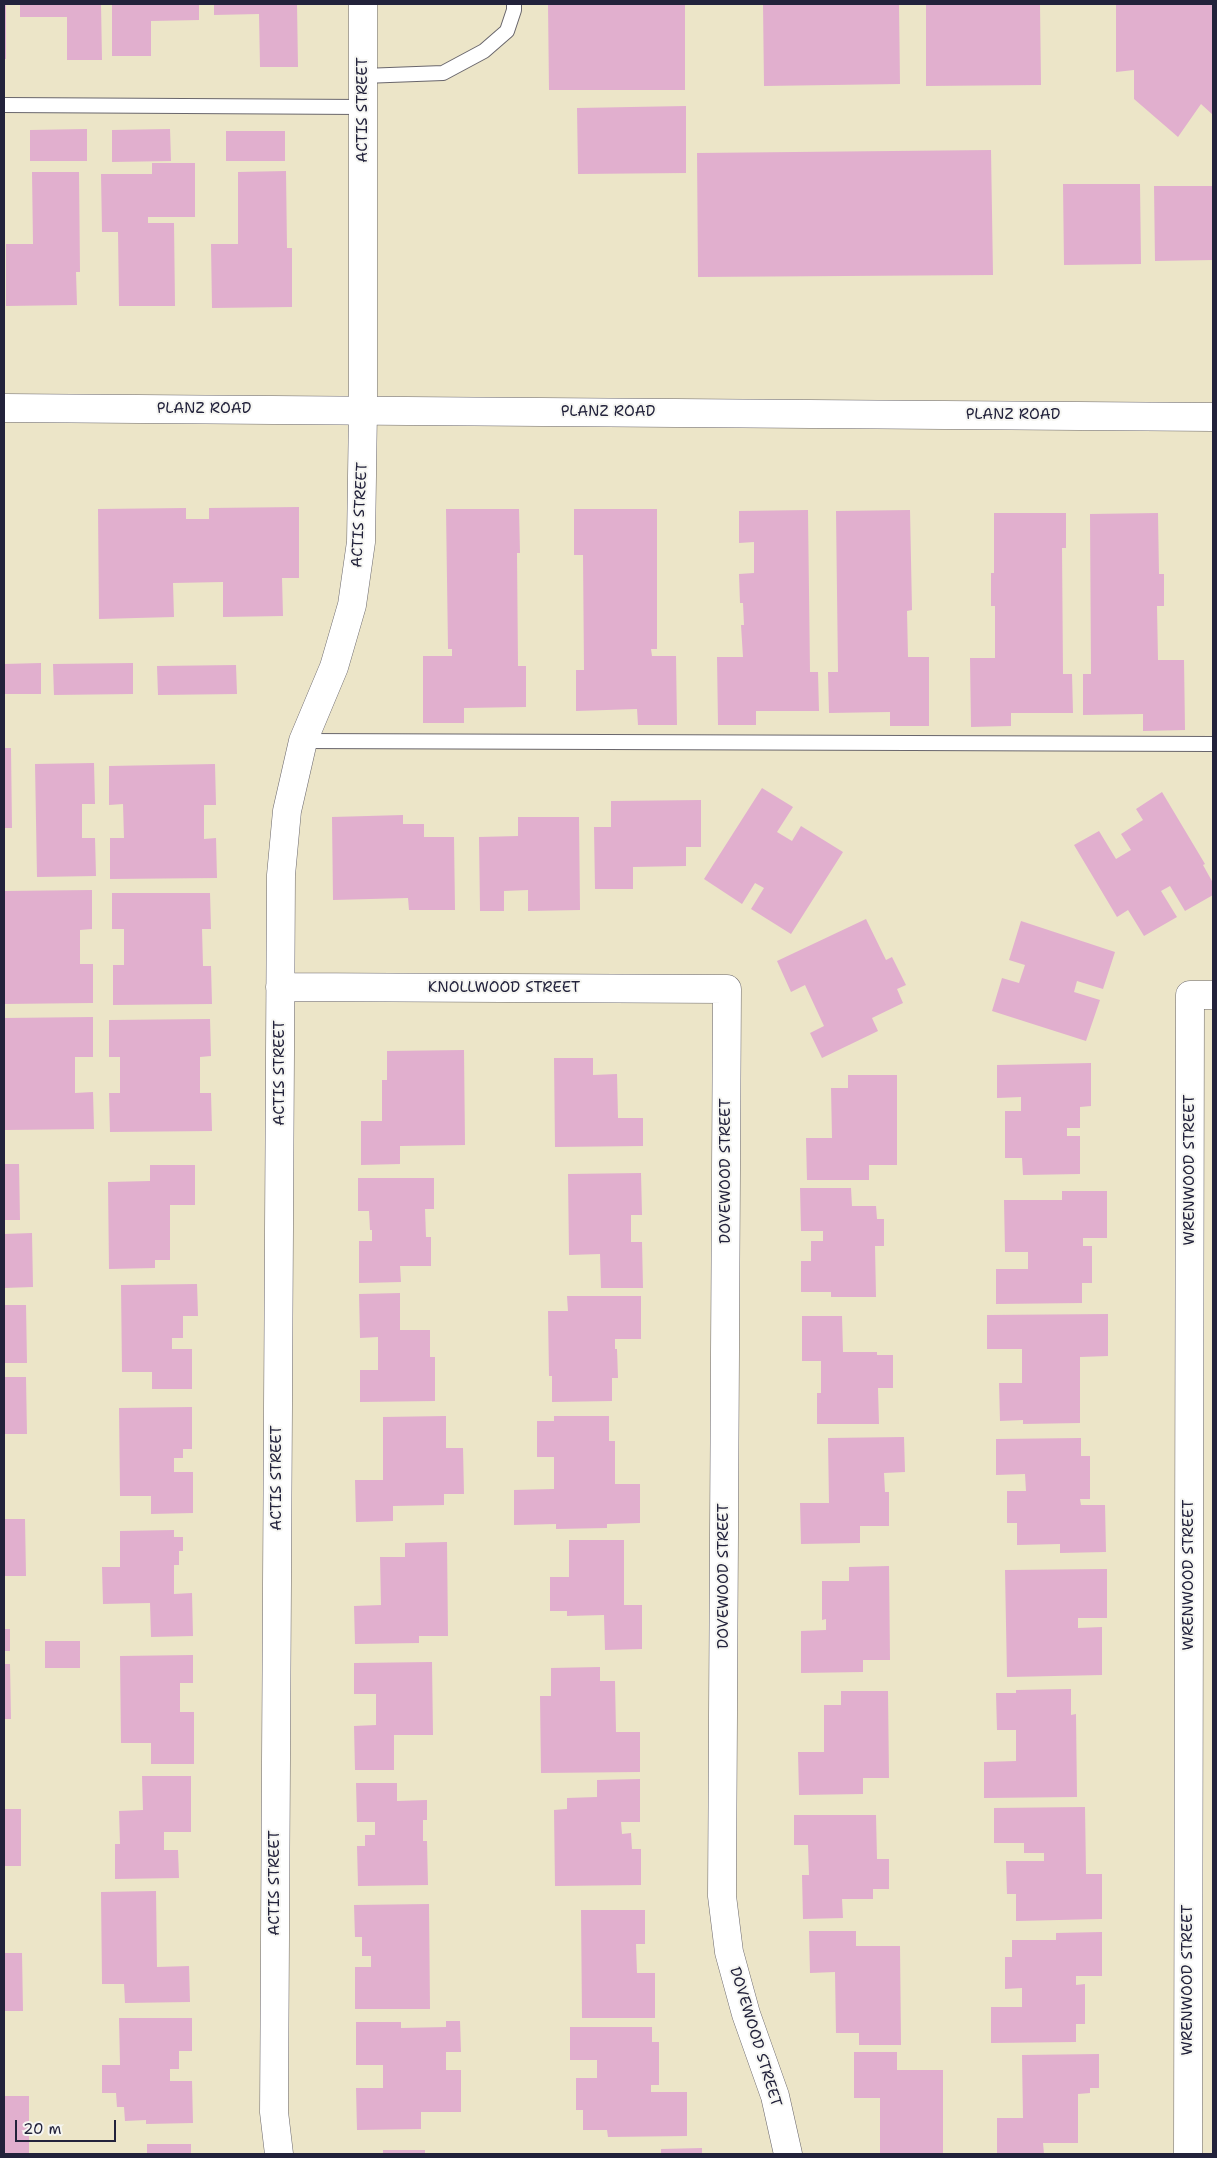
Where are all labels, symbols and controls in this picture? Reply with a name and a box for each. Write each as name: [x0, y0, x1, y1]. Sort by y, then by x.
street label: ACTIS STREET: [354, 57, 372, 163]
street label: PLANZ ROAD: [157, 400, 251, 418]
street label: PLANZ ROAD: [561, 403, 655, 421]
street label: PLANZ ROAD: [966, 406, 1060, 424]
street label: ACTIS STREET: [348, 462, 372, 568]
street label: KNOLLWOOD STREET: [428, 979, 580, 997]
street label: ACTIS STREET: [271, 1020, 289, 1126]
street label: WRENWOOD STREET: [1181, 1095, 1199, 1245]
street label: DOVEWOOD STREET: [717, 1098, 735, 1244]
street label: ACTIS STREET: [268, 1425, 286, 1531]
street label: WRENWOOD STREET: [1180, 1500, 1198, 1650]
street label: DOVEWOOD STREET: [715, 1503, 733, 1649]
street label: ACTIS STREET: [266, 1830, 284, 1936]
street label: WRENWOOD STREET: [1179, 1905, 1197, 2055]
street label: DOVEWOOD STREET: [725, 1965, 785, 2109]
scale bar: [18, 2110, 119, 2142]
text: 20 m: [23, 2119, 62, 2139]

